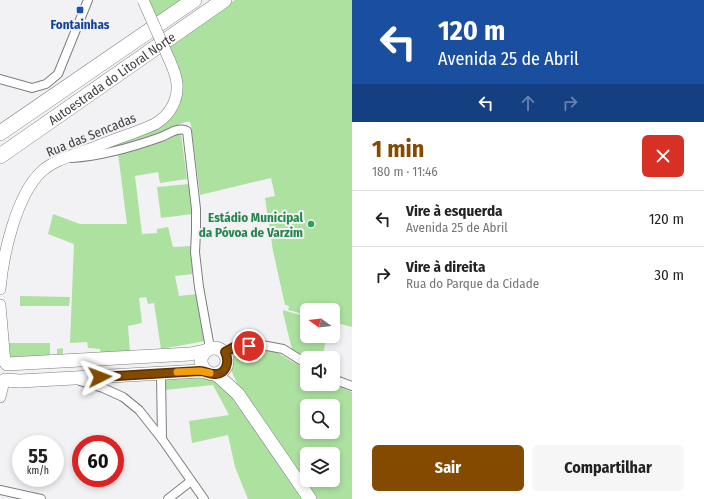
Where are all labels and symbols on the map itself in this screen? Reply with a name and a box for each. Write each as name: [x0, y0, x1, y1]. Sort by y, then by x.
marker: Fontainhas: [75, 5, 85, 15]
place label: Fontainhas: [50, 17, 110, 32]
street label: Autoestrada do Litoral Norte: [45, 29, 178, 128]
street label: Rua das Sencadas: [44, 110, 138, 160]
place label: Estádio Municipal da Póvoa de Varzim: [199, 210, 303, 240]
marker: Estádio Municipal da Póvoa de Varzim: [306, 219, 316, 229]
north arrow: [300, 303, 340, 343]
pin: [232, 329, 266, 363]
position arrow: [79, 356, 121, 398]
speed limit sign: 60: [72, 435, 124, 487]

